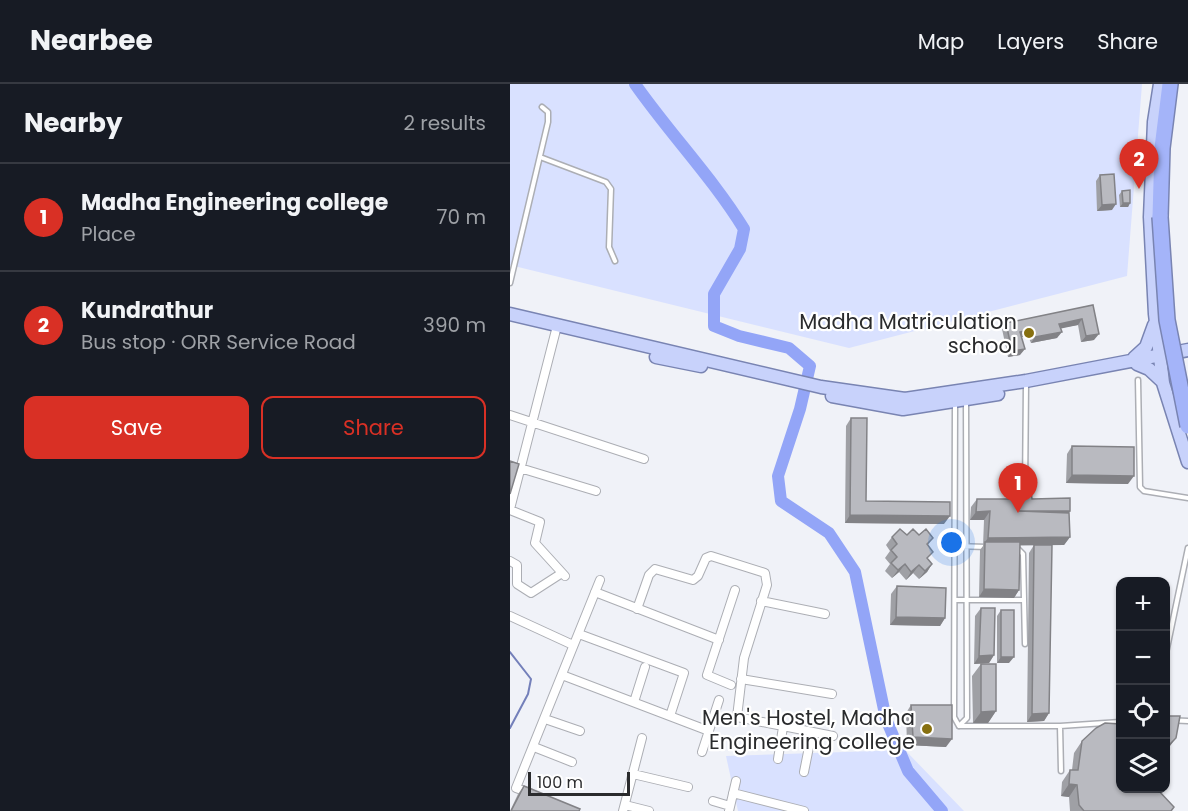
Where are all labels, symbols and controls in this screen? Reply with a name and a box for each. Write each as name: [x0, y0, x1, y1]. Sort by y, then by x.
text: Nearbee: [30, 21, 153, 60]
text: Map: [918, 27, 964, 56]
text: Layers: [997, 27, 1064, 56]
text: Share: [1097, 27, 1158, 56]
text: Nearby: [24, 105, 122, 141]
text: 2 results: [403, 109, 486, 137]
pin: 2: [1120, 140, 1158, 189]
text: Madha Engineering college: [81, 187, 388, 218]
text: 1: [40, 203, 47, 231]
text: 70 m: [437, 203, 486, 231]
text: Place: [81, 220, 136, 248]
text: Kundrathur: [81, 295, 213, 326]
place label: Madha Matriculation school: [799, 307, 1017, 360]
text: 2: [38, 311, 49, 339]
text: 390 m: [423, 311, 486, 339]
marker: Madha Matriculation school: [1022, 326, 1036, 340]
text: Bus stop · ORR Service Road: [81, 328, 356, 356]
button: Save: [24, 396, 249, 459]
button: Share: [261, 396, 486, 459]
pin: 1: [998, 464, 1038, 513]
your location: [937, 528, 966, 557]
map controls: [1116, 577, 1170, 793]
button: +: [1116, 577, 1170, 631]
button: −: [1116, 631, 1170, 685]
button: locate: [1116, 685, 1170, 739]
place label: Men's Hostel, Madha Engineering college: [702, 703, 915, 756]
marker: Men's Hostel, Madha Engineering college: [920, 722, 934, 736]
button: layers: [1116, 739, 1170, 793]
scale bar: [528, 769, 630, 796]
text: 100 m: [537, 771, 583, 794]

